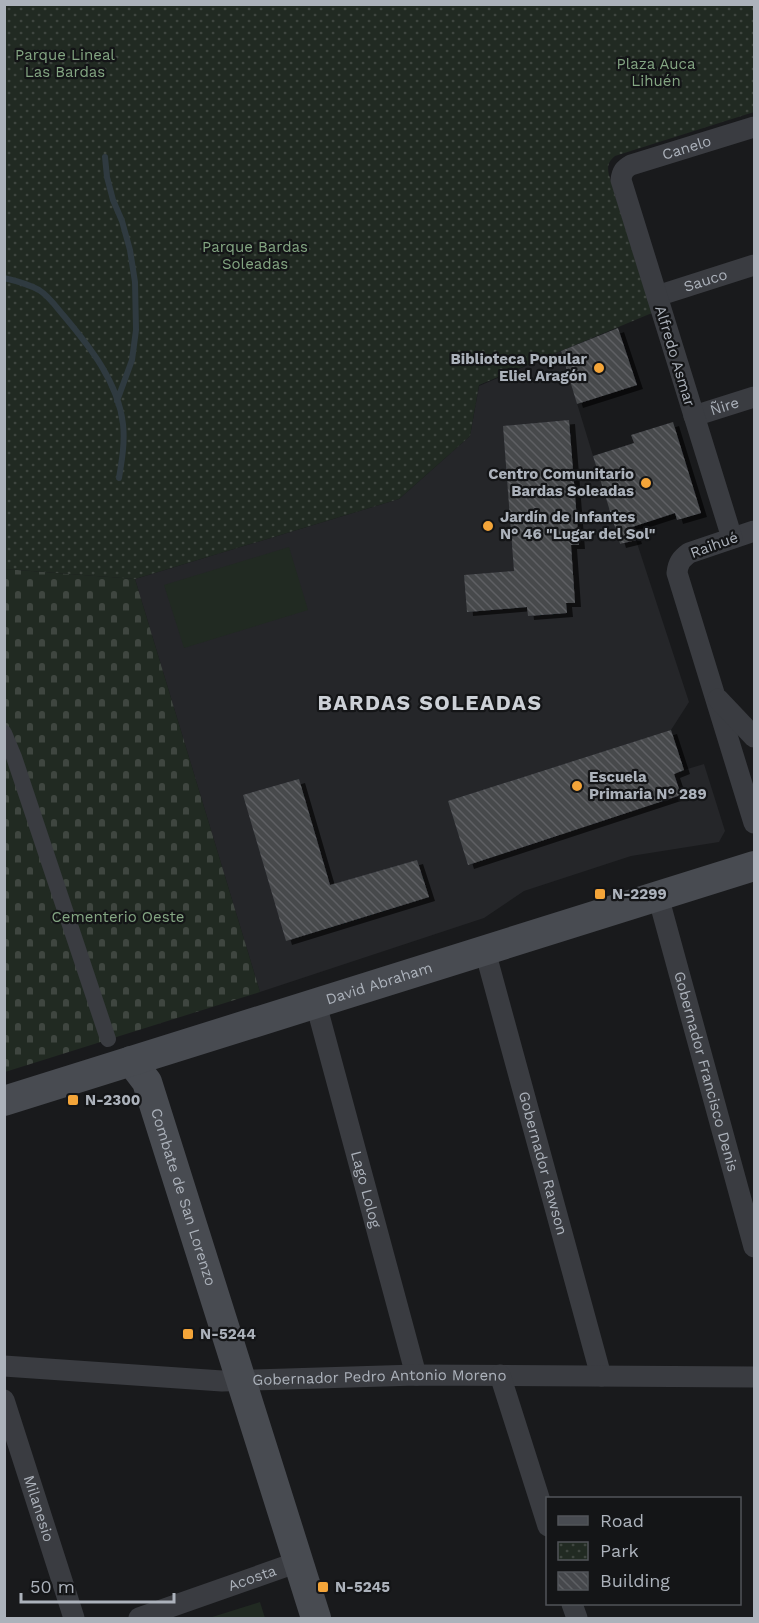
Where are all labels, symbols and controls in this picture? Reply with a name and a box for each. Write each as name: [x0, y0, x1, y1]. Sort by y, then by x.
park label: Parque Lineal Las Bardas: [15, 46, 115, 81]
park label: Plaza Auca Lihuén: [617, 55, 696, 90]
street label: Canelo: [660, 132, 713, 164]
park label: Parque Bardas Soleadas: [202, 238, 308, 273]
street label: Sauco: [682, 265, 730, 296]
street label: Alfredo Asmar: [651, 303, 699, 409]
place label: Biblioteca Popular Eliel Aragón: [451, 350, 588, 385]
marker: Biblioteca Popular Eliel Aragón: [592, 361, 606, 375]
street label: Ñire: [708, 393, 741, 419]
place label: Centro Comunitario Bardas Soleadas: [488, 465, 634, 500]
marker: Centro Comunitario Bardas Soleadas: [639, 476, 653, 490]
place label: Jardín de Infantes N° 46 "Lugar del Sol": [500, 508, 656, 543]
marker: Jardín de Infantes N° 46 "Lugar del Sol": [481, 519, 495, 533]
street label: Raihué: [688, 528, 740, 562]
district label: BARDAS SOLEADAS: [317, 690, 543, 715]
place label: Escuela Primaria N° 289: [589, 768, 707, 803]
marker: Escuela Primaria N° 289: [570, 779, 584, 793]
place label: N-2299: [612, 885, 667, 903]
marker: N-2299: [593, 887, 607, 901]
park label: Cementerio Oeste: [52, 908, 184, 926]
street label: David Abraham: [324, 958, 435, 1009]
street label: Gobernador Francisco Denis: [670, 969, 742, 1174]
street label: Gobernador Rawson: [515, 1089, 571, 1237]
place label: N-2300: [85, 1091, 141, 1109]
marker: N-2300: [66, 1093, 80, 1107]
street label: Combate de San Lorenzo: [147, 1106, 220, 1288]
street label: Lago Lolog: [347, 1149, 385, 1230]
place label: N-5244: [200, 1325, 256, 1343]
marker: N-5244: [181, 1327, 195, 1341]
street label: Gobernador Pedro Antonio Moreno: [252, 1366, 507, 1389]
street label: Milanesio: [20, 1473, 58, 1544]
legend: [546, 1497, 741, 1605]
text: Road: [600, 1510, 644, 1531]
text: Park: [600, 1540, 639, 1561]
street label: Acosta: [226, 1561, 279, 1595]
scale bar: [21, 1566, 174, 1604]
text: Building: [600, 1570, 670, 1591]
text: 50 m: [30, 1576, 75, 1597]
place label: N-5245: [335, 1578, 390, 1596]
marker: N-5245: [316, 1580, 330, 1594]

